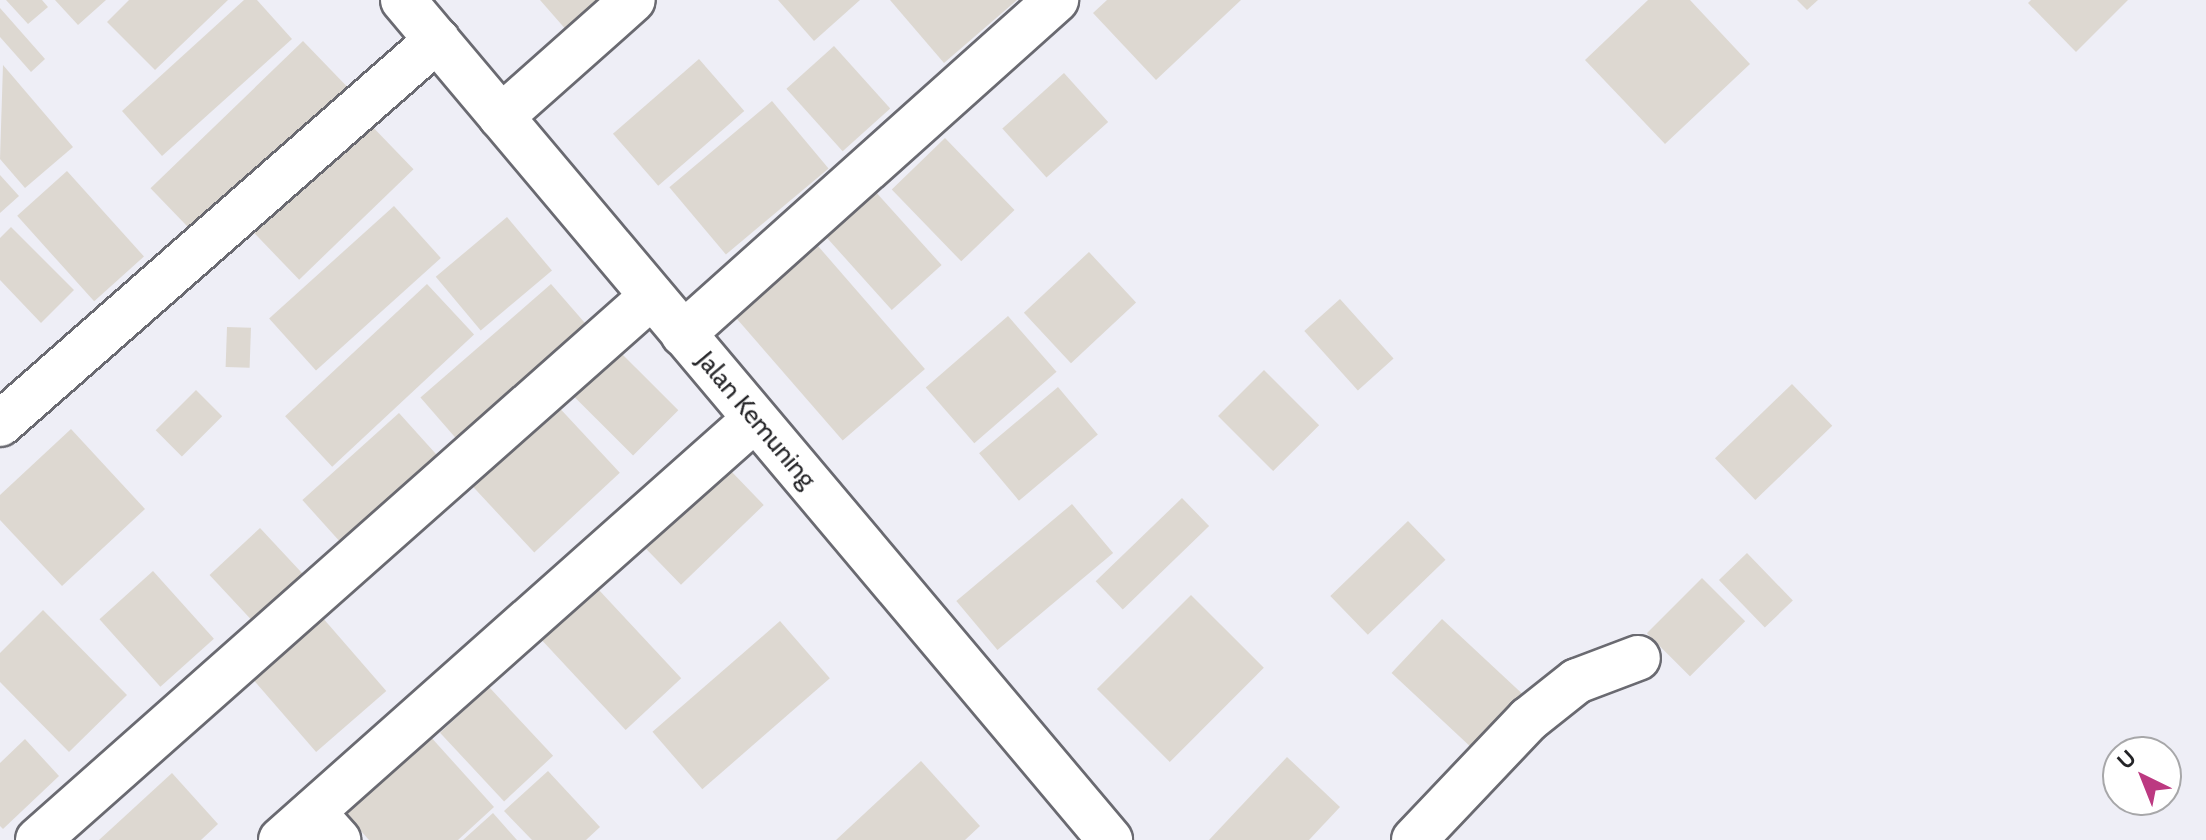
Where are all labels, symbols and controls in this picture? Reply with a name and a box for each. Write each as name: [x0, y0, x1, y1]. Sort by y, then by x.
street label: Jalan Kemuning: [690, 345, 822, 495]
north arrow: [2102, 736, 2182, 816]
text: U: [2112, 744, 2142, 775]

